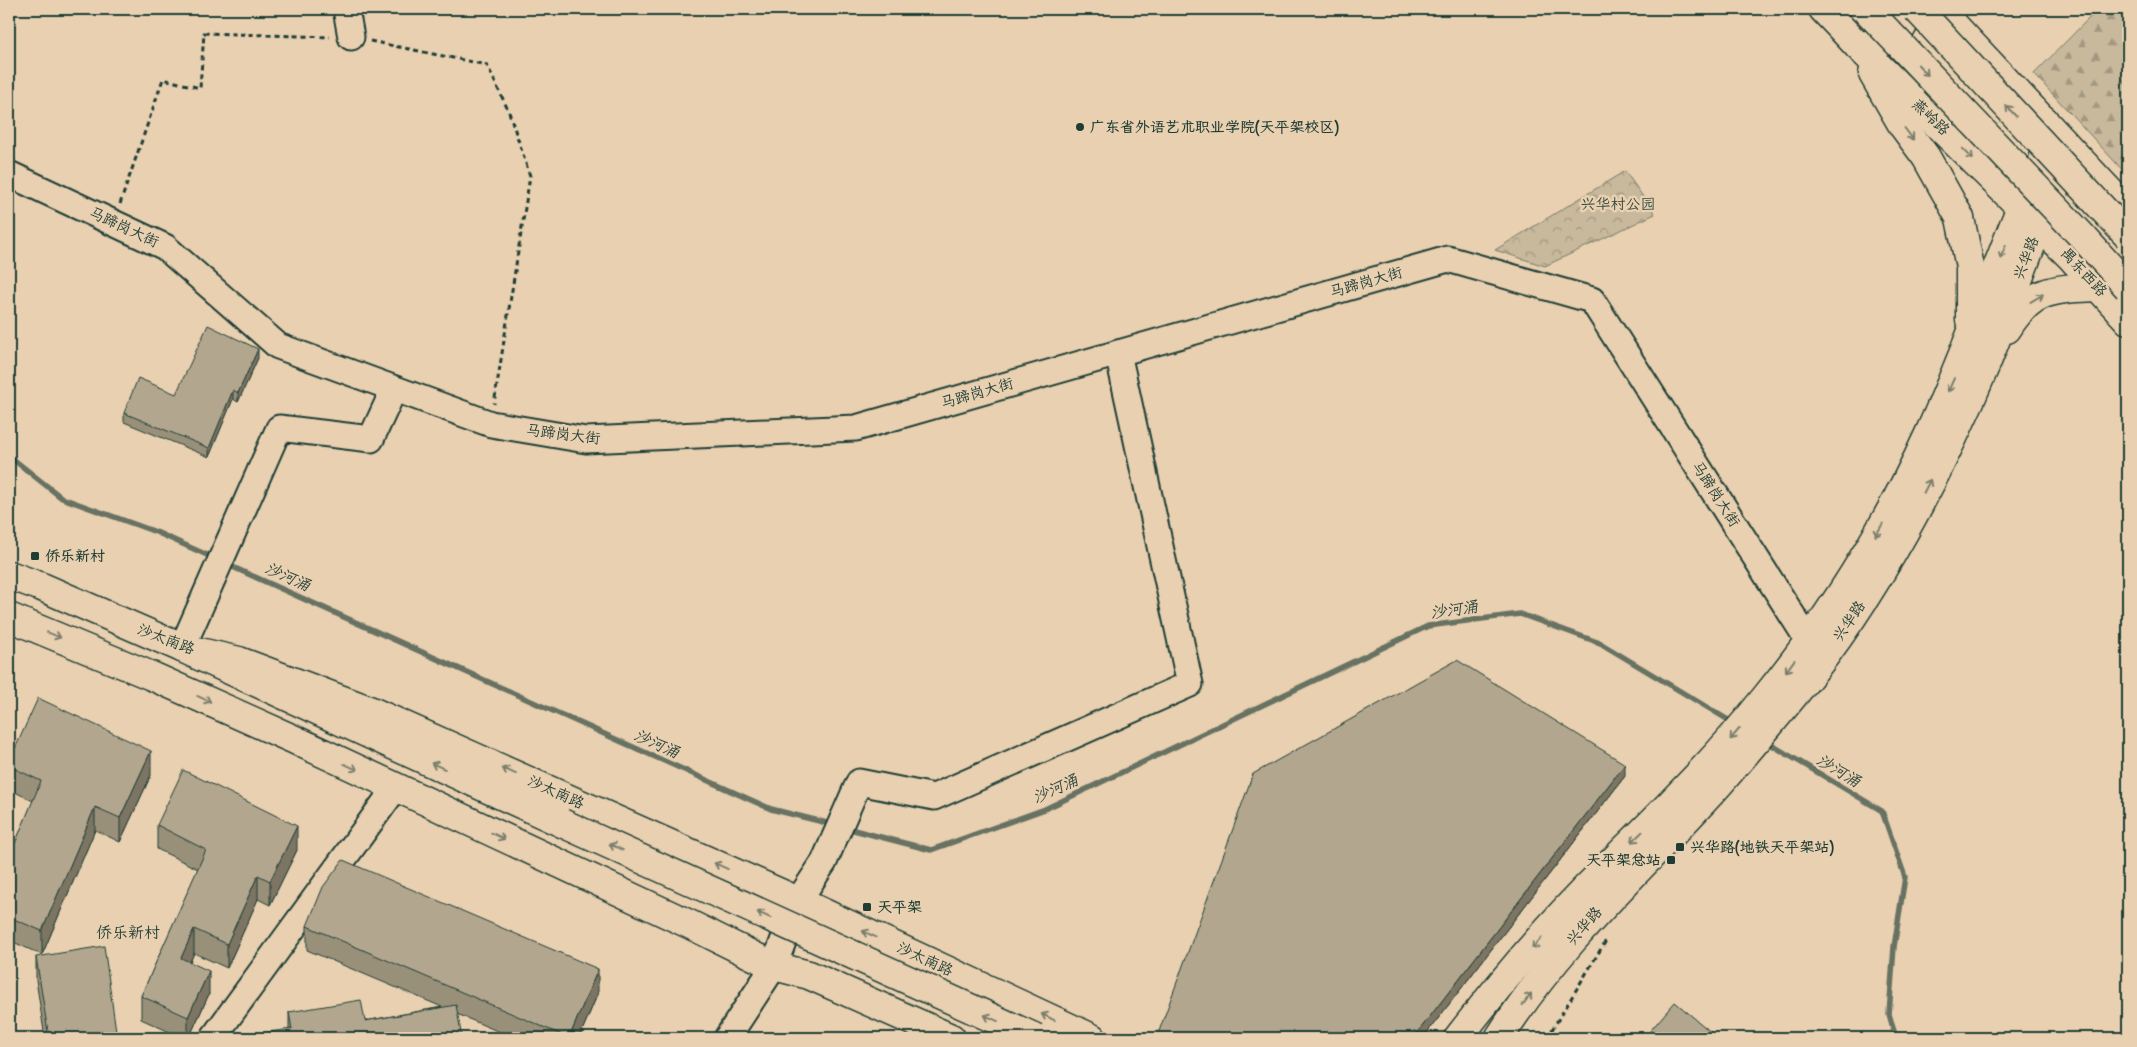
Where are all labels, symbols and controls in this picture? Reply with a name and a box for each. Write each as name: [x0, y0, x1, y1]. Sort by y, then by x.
one-way arrow: [1917, 64, 1929, 76]
street label: 燕岭路: [1909, 94, 1954, 139]
one-way arrow: [2005, 105, 2017, 117]
place label: 广东省外语艺术职业学院(天平架校区): [1090, 117, 1340, 137]
marker: 广东省外语艺术职业学院(天平架校区): [1074, 121, 1086, 133]
one-way arrow: [1903, 127, 1914, 140]
one-way arrow: [1962, 147, 1974, 160]
park label: 兴华村公园: [1580, 194, 1656, 213]
street label: 马蹄岗大街: [86, 202, 162, 251]
street label: 兴华路: [2009, 233, 2042, 282]
street label: 禺东西路: [2057, 243, 2112, 300]
one-way arrow: [1997, 245, 2006, 260]
street label: 马蹄岗大街: [1327, 262, 1405, 301]
one-way arrow: [2030, 292, 2044, 303]
street label: 马蹄岗大街: [938, 373, 1016, 412]
one-way arrow: [1945, 377, 1955, 392]
street label: 马蹄岗大街: [525, 420, 601, 448]
street label: 马蹄岗大街: [1688, 457, 1745, 530]
one-way arrow: [1922, 478, 1932, 493]
one-way arrow: [1873, 523, 1883, 537]
place label: 侨乐新村: [45, 546, 105, 565]
marker: 侨乐新村: [29, 550, 41, 562]
water label: 沙河涌: [262, 557, 315, 595]
water label: 沙河涌: [1429, 596, 1480, 622]
street label: 兴华路: [1828, 597, 1869, 645]
street label: 沙太南路: [135, 619, 198, 658]
one-way arrow: [46, 631, 61, 641]
one-way arrow: [1785, 659, 1795, 673]
one-way arrow: [196, 694, 211, 704]
water label: 沙河涌: [631, 724, 684, 762]
one-way arrow: [1729, 728, 1740, 741]
water label: 沙河涌: [1813, 749, 1866, 791]
one-way arrow: [431, 761, 446, 771]
one-way arrow: [343, 762, 358, 772]
one-way arrow: [502, 766, 517, 776]
water label: 沙河涌: [1029, 769, 1082, 807]
street label: 沙太南路: [525, 771, 587, 812]
one-way arrow: [1631, 831, 1644, 843]
one-way arrow: [490, 832, 505, 841]
place label: 兴华路(地铁天平架站): [1690, 837, 1835, 857]
marker: 兴华路(地铁天平架站): [1674, 841, 1686, 853]
one-way arrow: [609, 842, 624, 852]
place label: 天平架总站: [1586, 850, 1661, 869]
marker: 天平架总站: [1665, 854, 1677, 866]
one-way arrow: [714, 861, 729, 871]
place label: 天平架: [877, 897, 922, 916]
marker: 天平架: [861, 901, 873, 913]
street label: 兴华路: [1562, 902, 1606, 949]
one-way arrow: [757, 909, 772, 919]
district label: 侨乐新村: [96, 922, 160, 942]
one-way arrow: [862, 928, 877, 938]
one-way arrow: [1532, 936, 1543, 949]
street label: 沙太南路: [894, 937, 956, 980]
one-way arrow: [1522, 992, 1532, 1006]
one-way arrow: [1041, 1012, 1056, 1022]
one-way arrow: [984, 1013, 999, 1023]

